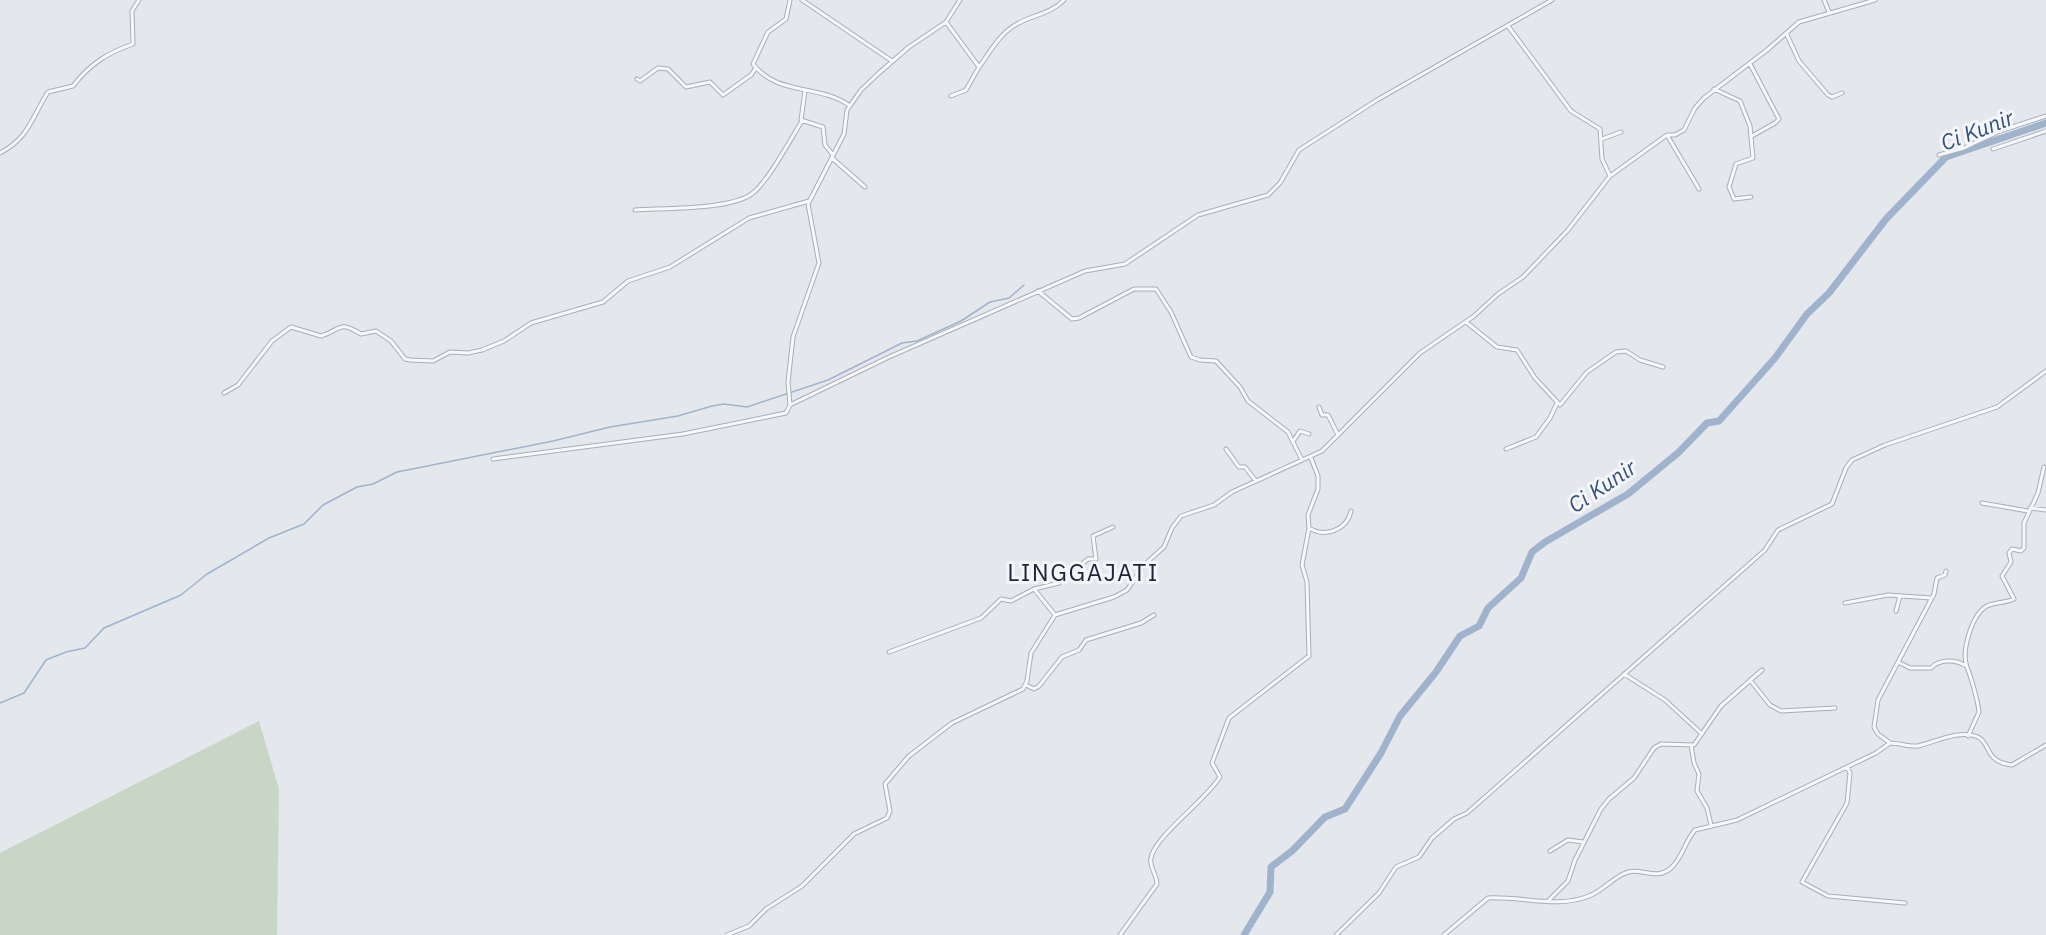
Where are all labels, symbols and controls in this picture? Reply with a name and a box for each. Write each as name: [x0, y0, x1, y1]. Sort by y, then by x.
water label: Ci Kunir: [1936, 102, 2018, 157]
water label: Ci Kunir: [1562, 452, 1642, 519]
district label: LINGGAJATI: [1007, 556, 1159, 588]

